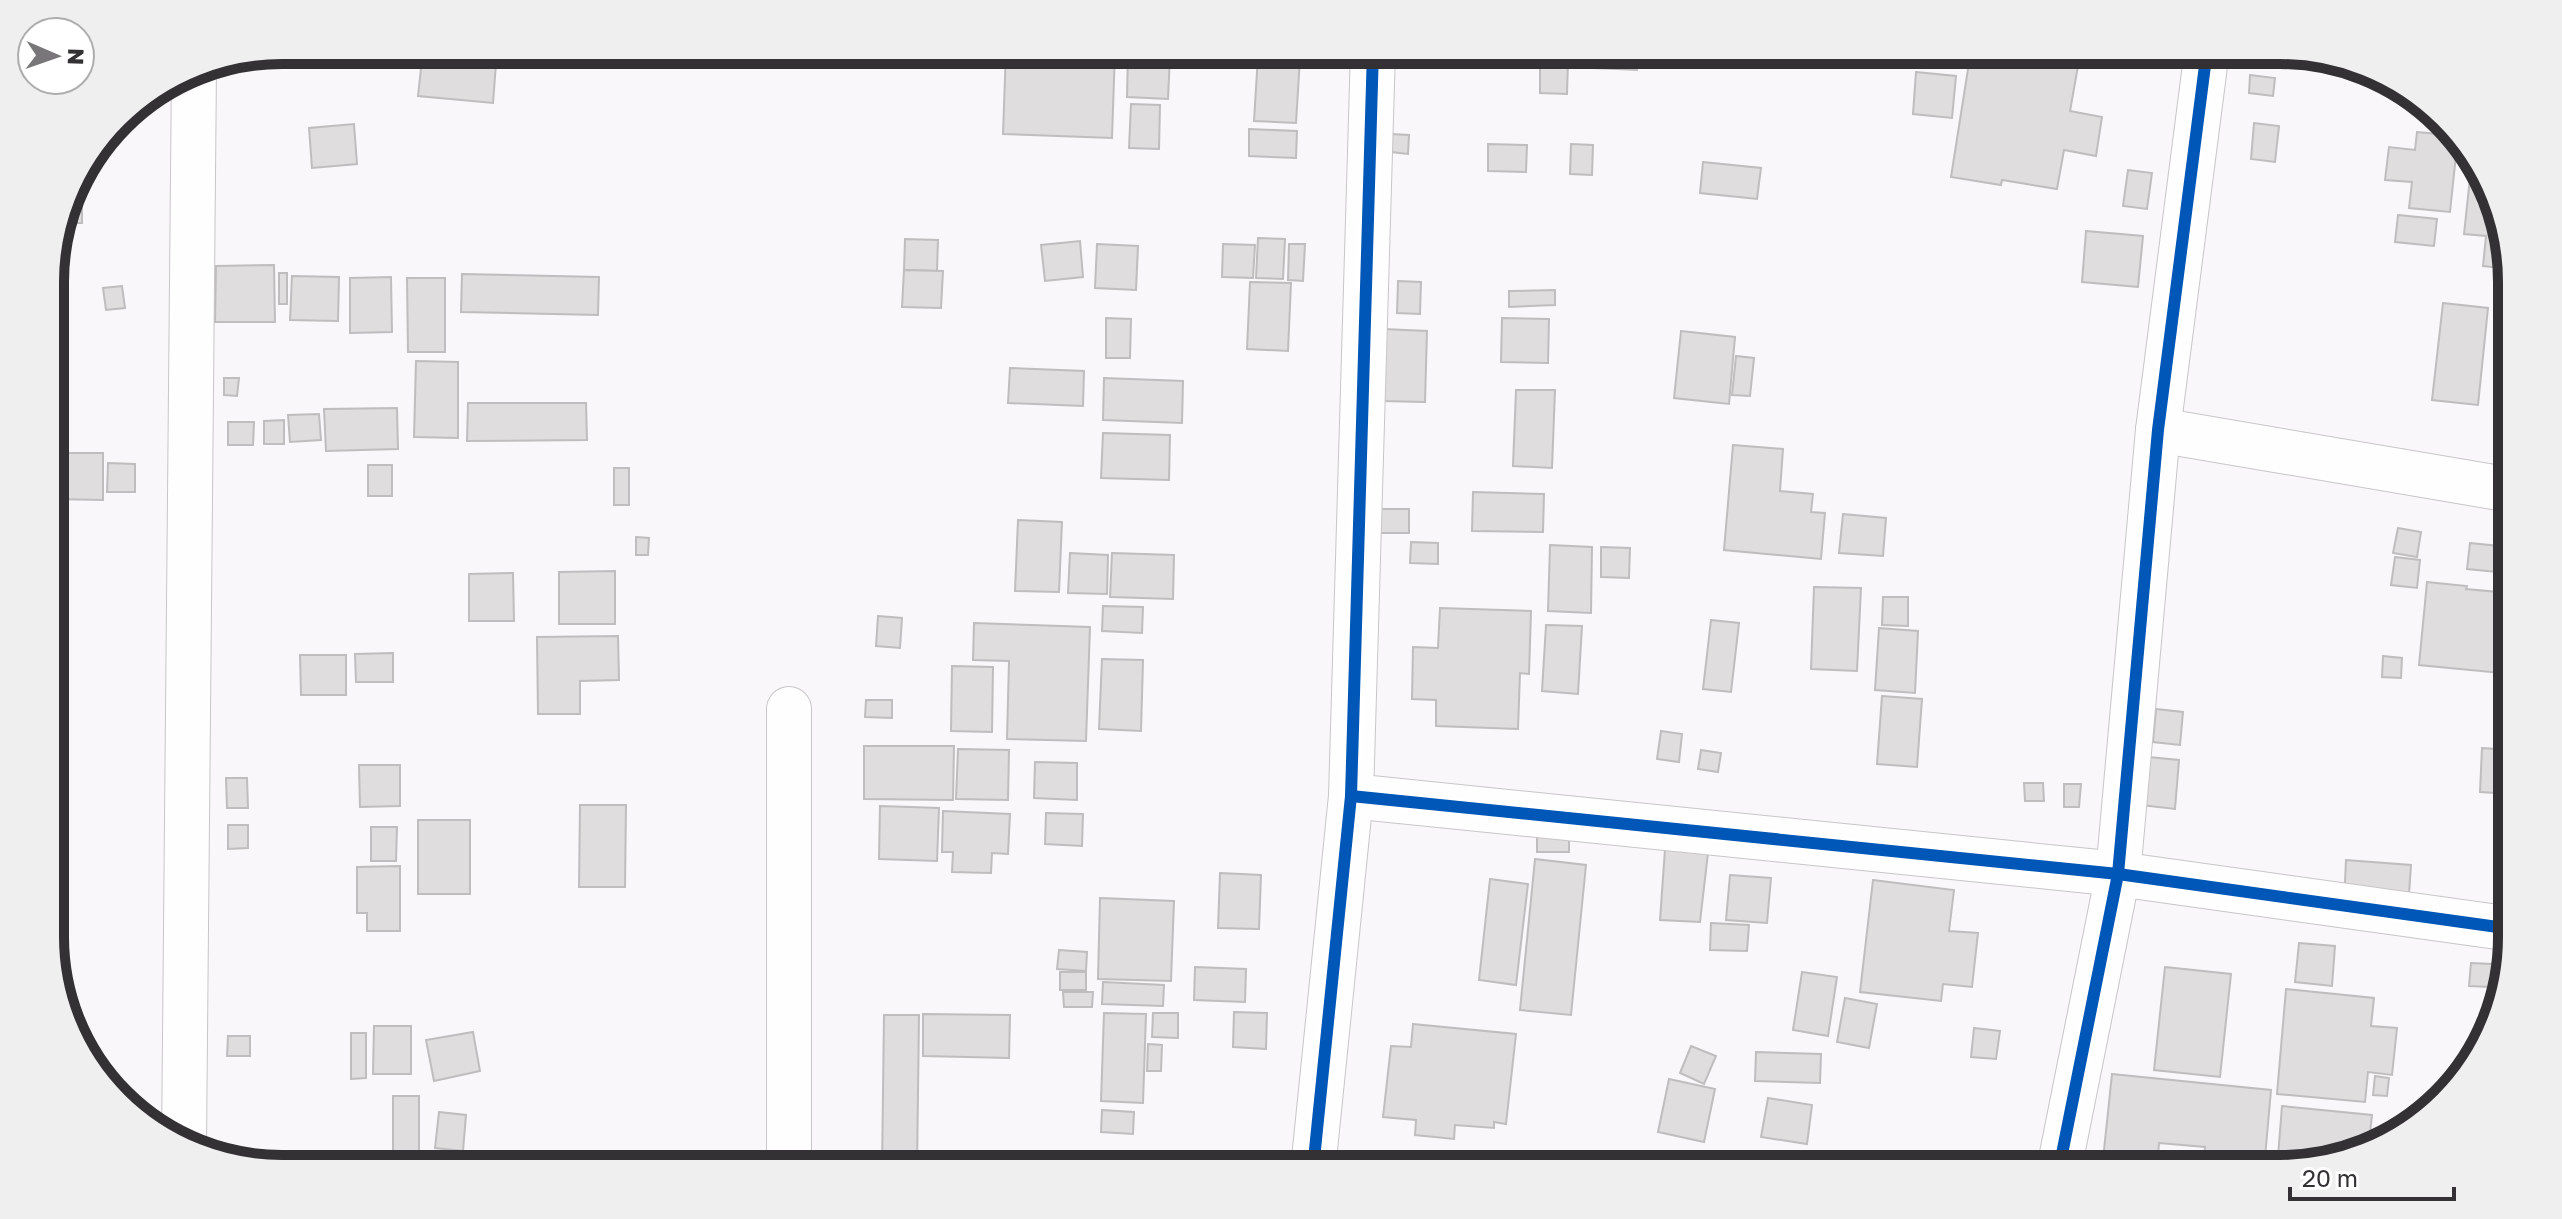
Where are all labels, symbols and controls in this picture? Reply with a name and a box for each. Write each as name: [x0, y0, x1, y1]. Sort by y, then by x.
north arrow: [16, 16, 96, 96]
text: N: [63, 48, 90, 66]
scale bar: [2290, 1151, 2454, 1201]
text: 20 m: [2302, 1163, 2358, 1192]

